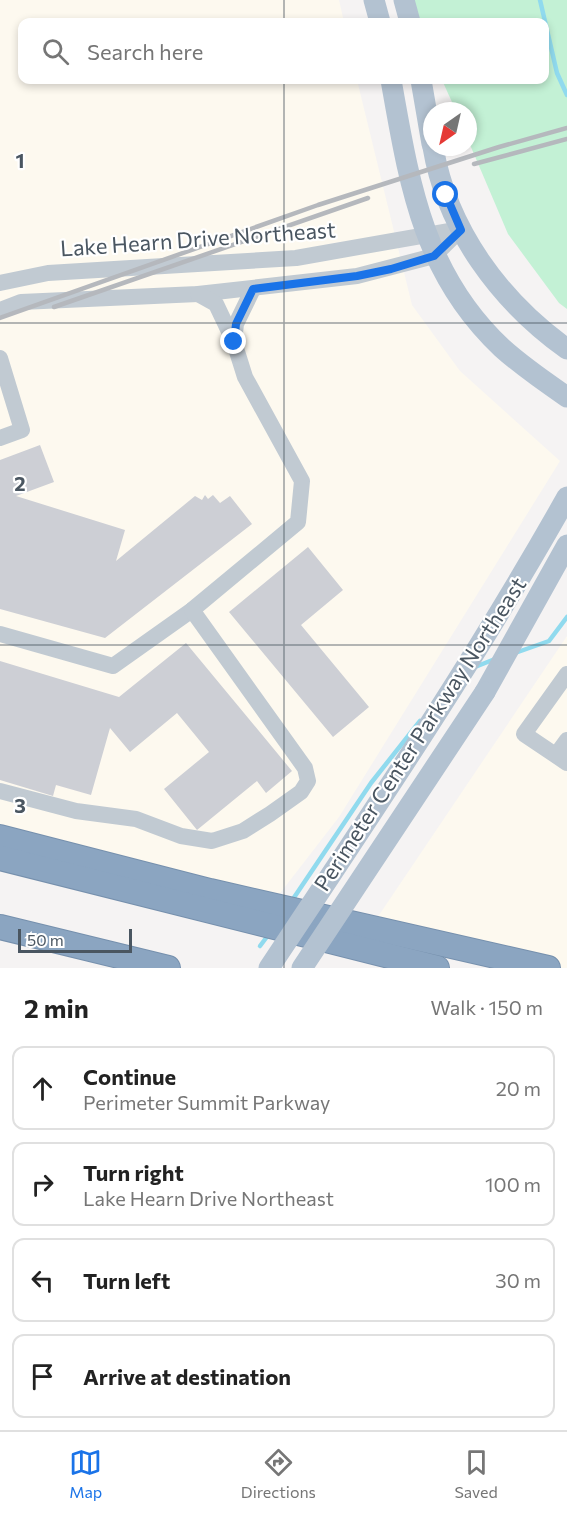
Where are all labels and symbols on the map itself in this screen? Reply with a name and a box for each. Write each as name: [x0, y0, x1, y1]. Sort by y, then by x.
north arrow: [423, 102, 477, 156]
text: 1: [15, 148, 25, 172]
route start: [432, 181, 458, 207]
street label: Lake Hearn Drive Northeast: [59, 215, 337, 262]
route end: [220, 328, 246, 354]
text: 2: [14, 471, 26, 495]
street label: Perimeter Center Parkway Northeast: [308, 572, 531, 896]
text: 3: [14, 793, 26, 817]
scale bar: [18, 926, 132, 954]

